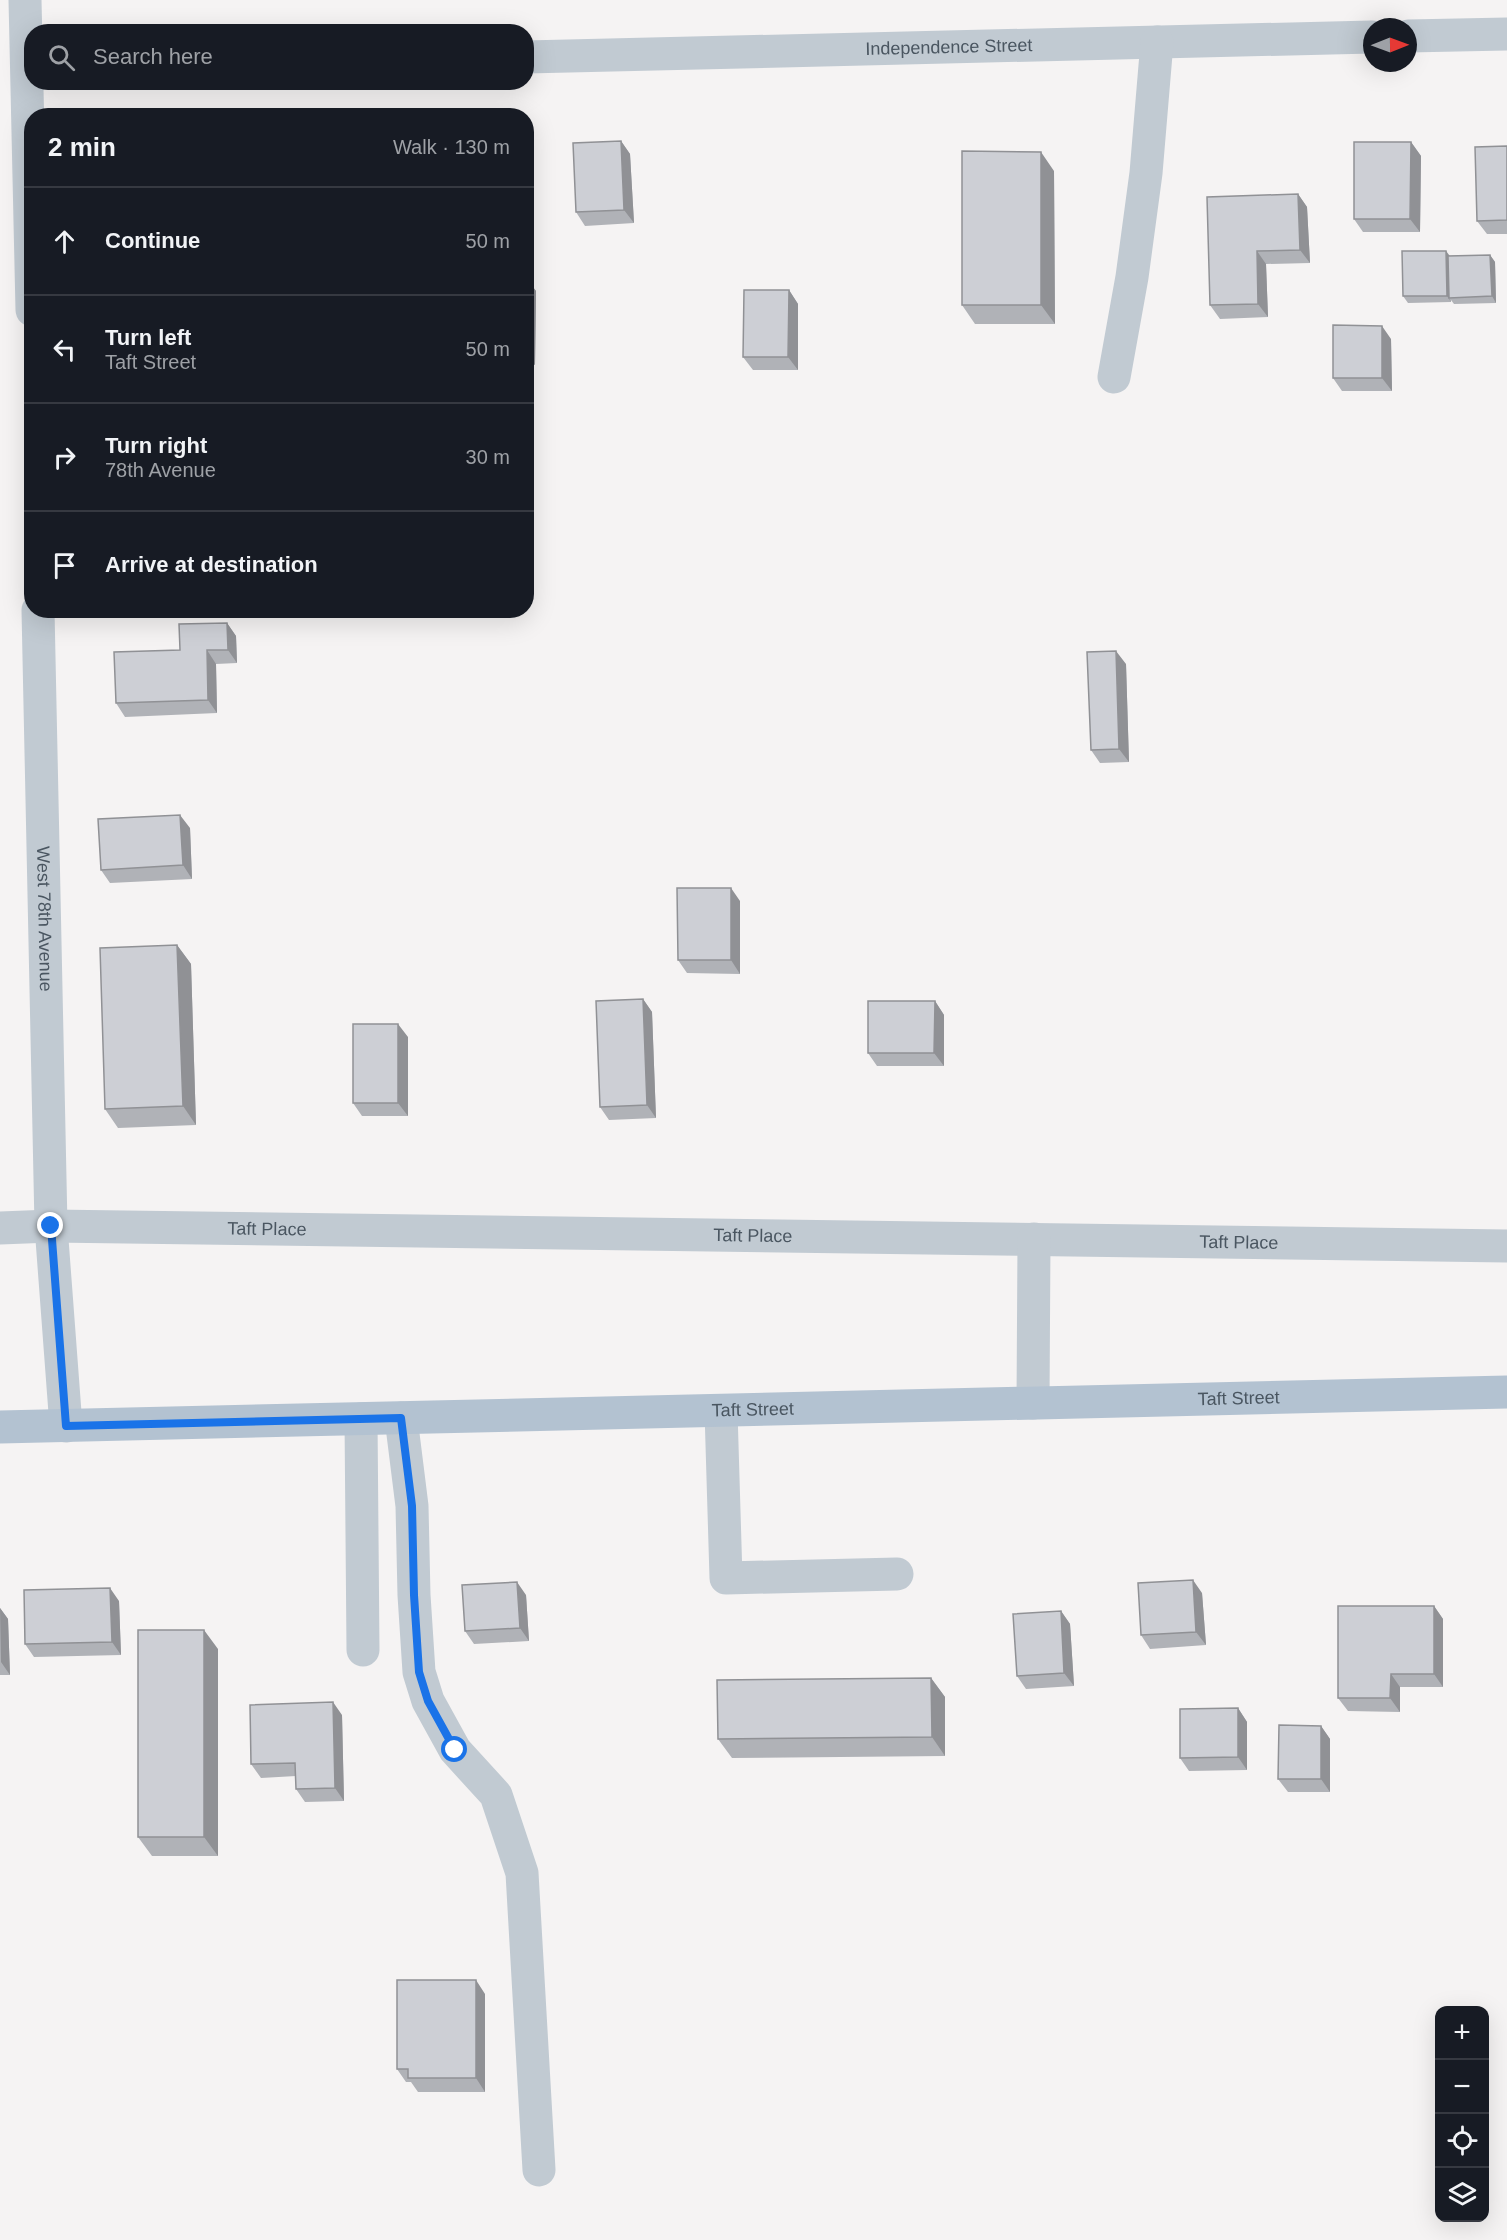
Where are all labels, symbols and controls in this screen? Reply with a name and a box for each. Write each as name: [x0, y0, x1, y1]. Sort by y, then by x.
north arrow: [1363, 18, 1417, 72]
search box: [24, 24, 534, 90]
street label: Independence Street: [865, 35, 1033, 59]
icon: search: [45, 41, 78, 74]
text: Search here: [93, 44, 213, 69]
text: 2 min: [48, 132, 116, 162]
text: Walk · 130 m: [393, 136, 510, 158]
icon: ahead: [48, 225, 81, 258]
text: Continue: [105, 228, 200, 253]
text: 50 m: [466, 230, 510, 252]
text: Turn left: [105, 325, 191, 350]
icon: left: [48, 333, 81, 366]
text: 50 m: [466, 338, 510, 360]
text: Taft Street: [105, 351, 196, 373]
text: Turn right: [105, 433, 207, 458]
icon: right: [48, 441, 81, 474]
text: 30 m: [466, 446, 510, 468]
text: 78th Avenue: [105, 459, 216, 481]
icon: arrive: [48, 549, 81, 582]
text: Arrive at destination: [105, 552, 318, 577]
street label: West 78th Avenue: [33, 846, 56, 992]
route end: [37, 1212, 63, 1238]
street label: Taft Place: [227, 1218, 307, 1240]
street label: Taft Place: [713, 1225, 793, 1246]
street label: Taft Place: [1199, 1232, 1279, 1253]
street label: Taft Street: [1197, 1387, 1280, 1409]
street label: Taft Street: [712, 1399, 794, 1420]
route start: [441, 1736, 467, 1762]
map controls: [1435, 2006, 1489, 2222]
button: +: [1435, 2006, 1489, 2060]
button: −: [1435, 2060, 1489, 2114]
button: locate: [1435, 2114, 1489, 2168]
button: layers: [1435, 2168, 1489, 2222]

